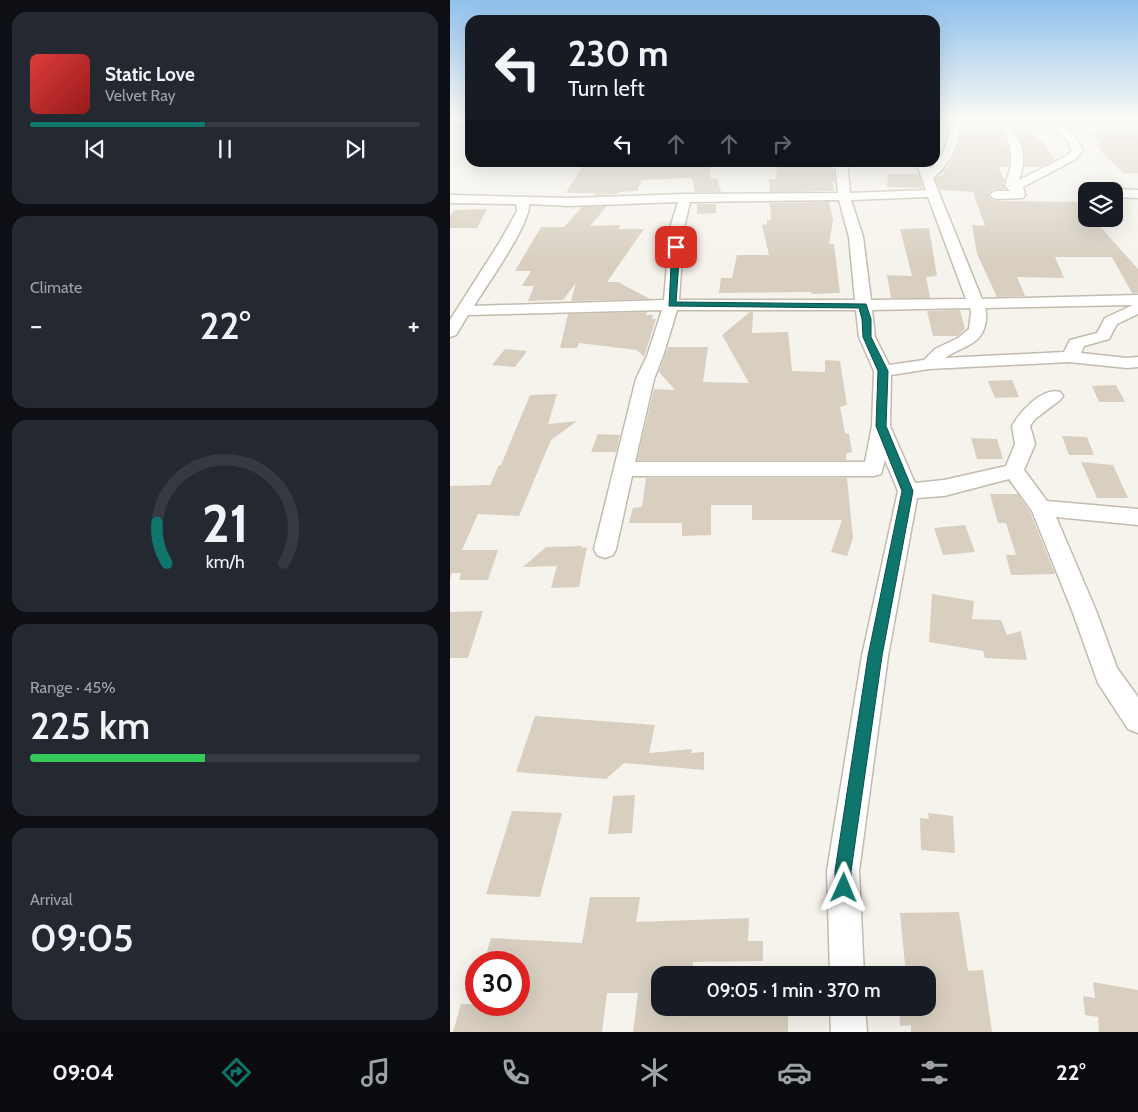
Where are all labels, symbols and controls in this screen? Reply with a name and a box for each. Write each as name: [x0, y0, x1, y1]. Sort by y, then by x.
text: 230 m: [568, 32, 668, 75]
icon: left: [485, 35, 550, 100]
text: Static Love: [105, 63, 195, 86]
text: Turn left: [568, 75, 645, 102]
text: Velvet Ray: [105, 86, 176, 105]
icon: left: [609, 130, 637, 158]
icon: ahead: [662, 130, 690, 158]
icon: ahead: [715, 130, 743, 158]
icon: right: [768, 130, 796, 158]
icon: previous: [81, 135, 109, 163]
icon: pause: [211, 135, 239, 163]
icon: next: [341, 135, 369, 163]
map controls: [1078, 182, 1123, 227]
button: layers: [1078, 182, 1123, 227]
pin: [655, 226, 697, 268]
icon: arrive: [662, 233, 690, 261]
text: Climate: [30, 278, 82, 297]
text: 22°: [199, 302, 251, 349]
text: −: [30, 308, 42, 342]
text: +: [408, 308, 420, 342]
text: 21: [202, 492, 248, 555]
text: km/h: [205, 551, 245, 572]
text: Range · 45%: [30, 678, 116, 697]
text: 225 km: [30, 702, 150, 749]
position arrow: [817, 861, 869, 913]
text: Arrival: [30, 890, 73, 909]
text: 09:05: [30, 914, 134, 961]
speed limit sign: 30: [465, 951, 530, 1016]
text: 09:05 · 1 min · 370 m: [706, 979, 881, 1002]
icon: directions: [219, 1055, 254, 1090]
icon: music: [358, 1055, 393, 1090]
icon: phone: [498, 1055, 533, 1090]
icon: climate: [637, 1055, 672, 1090]
icon: car: [777, 1055, 812, 1090]
icon: filters: [917, 1055, 952, 1090]
text: 09:04: [52, 1059, 114, 1086]
text: 22°: [1056, 1059, 1086, 1086]

